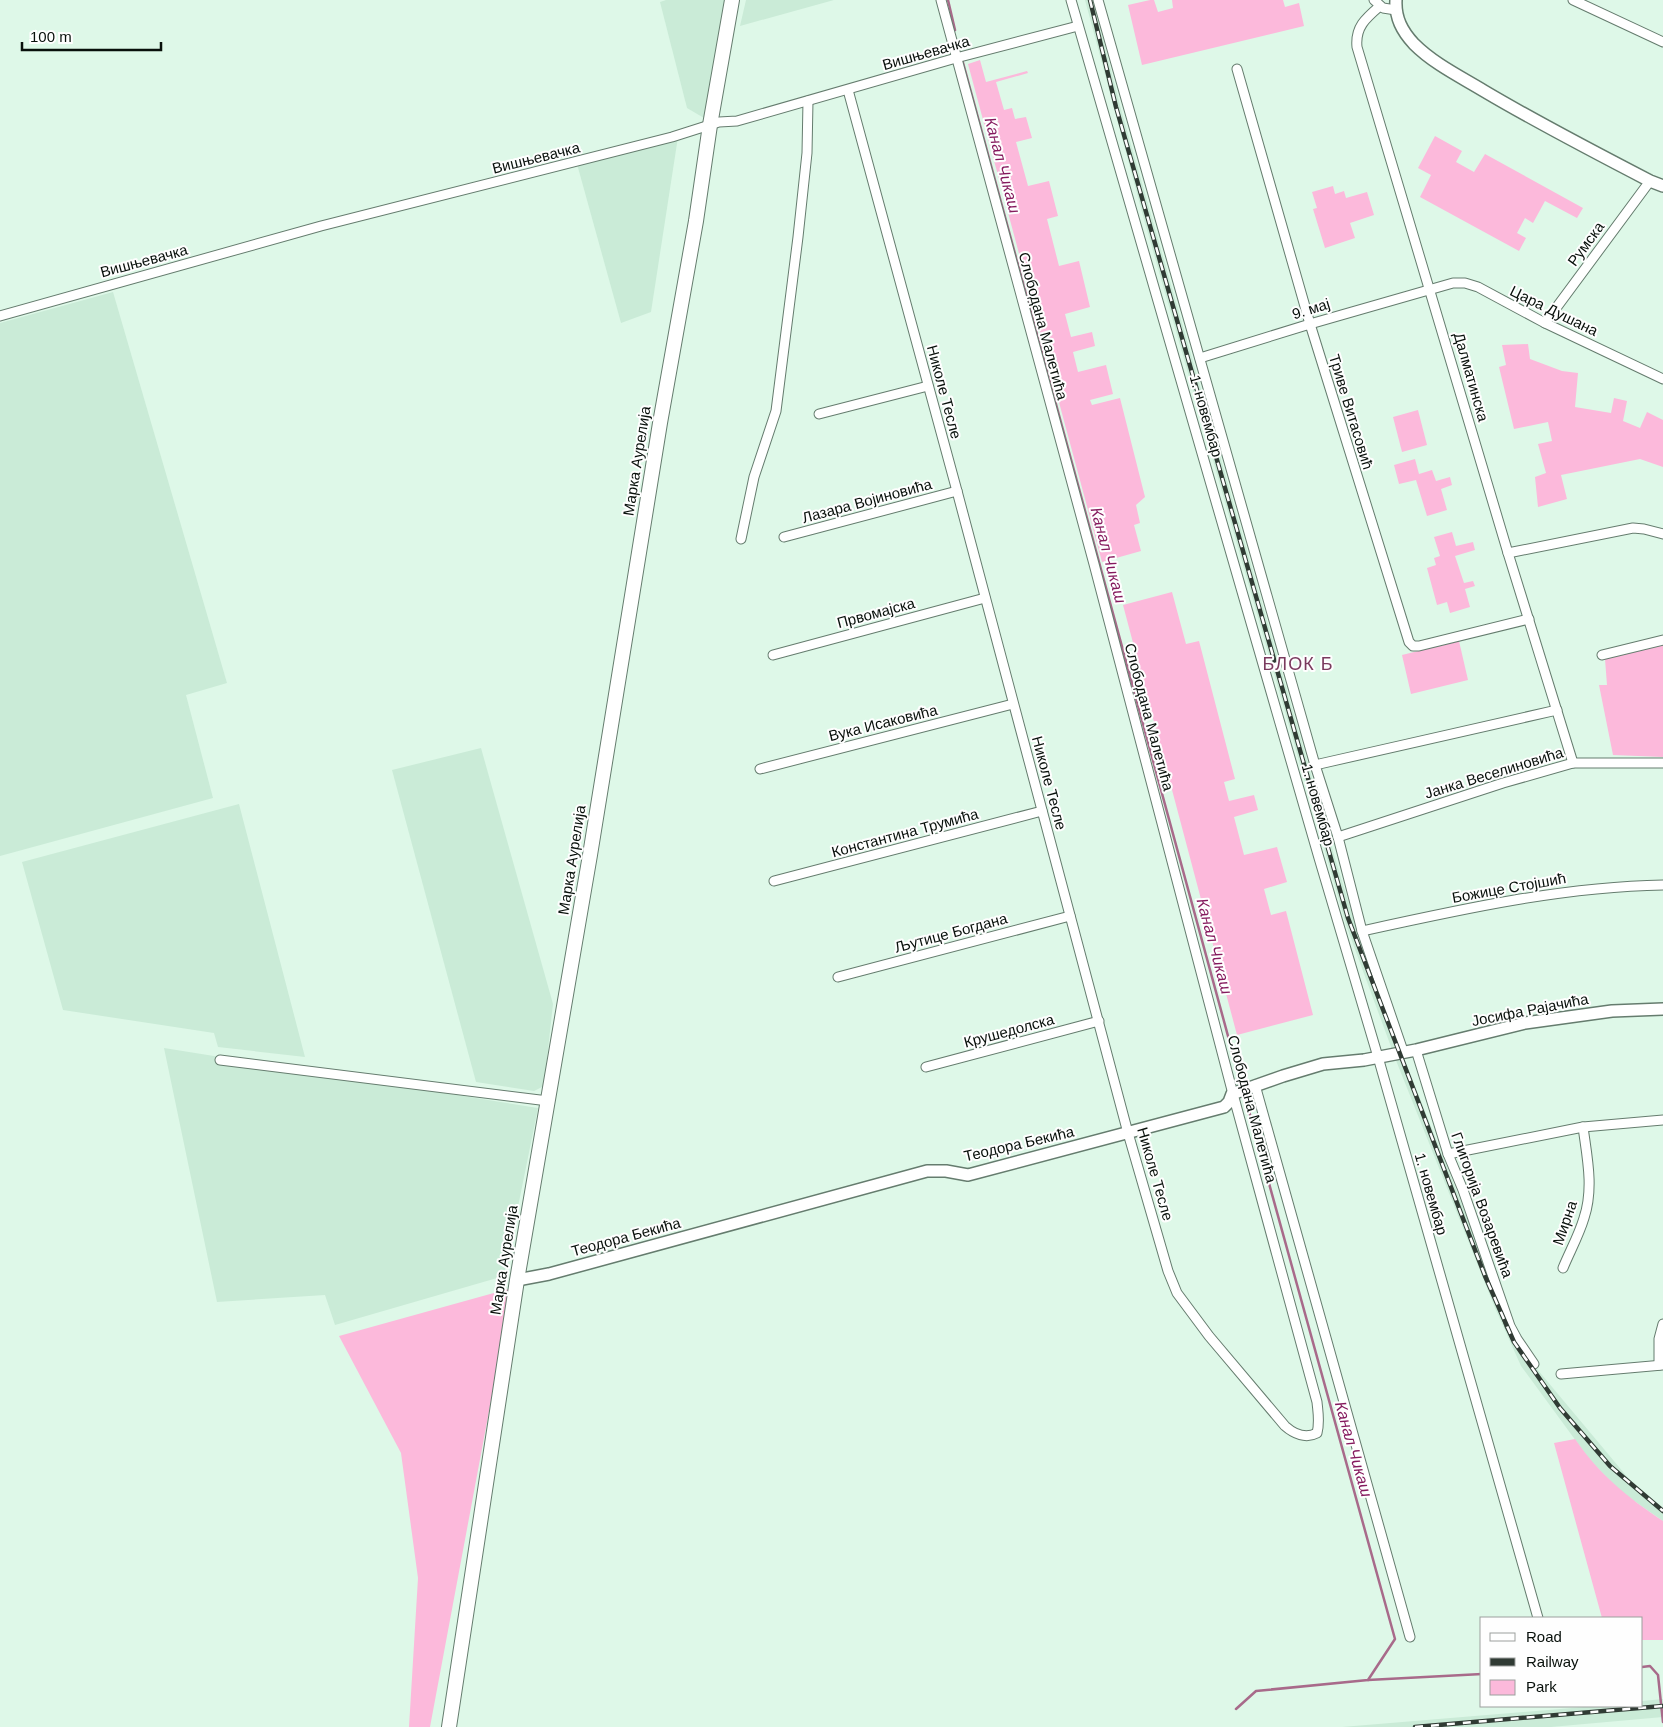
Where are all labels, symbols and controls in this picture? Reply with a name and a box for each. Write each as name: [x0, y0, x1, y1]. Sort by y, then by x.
scale bar: [22, 20, 161, 52]
text: 100 m: [30, 28, 72, 45]
street label: Вишњевачка: [880, 32, 972, 73]
water label: Канал Чикаш: [982, 115, 1024, 215]
street label: Вишњевачка: [490, 138, 582, 177]
street label: Румска: [1564, 218, 1608, 269]
street label: Вишњевачка: [98, 241, 190, 280]
street label: Слободана Малетића: [1016, 250, 1072, 402]
street label: Цара Душана: [1508, 282, 1601, 339]
street label: 9. мај: [1290, 295, 1332, 322]
street label: Далматинска: [1451, 330, 1492, 424]
street label: Николе Тесле: [924, 343, 965, 441]
street label: Триве Витасовић: [1326, 352, 1377, 471]
street label: 1. новембар: [1187, 373, 1226, 459]
street label: Марка Аурелија: [619, 404, 654, 517]
street label: Лазара Војиновића: [800, 475, 934, 526]
water label: Канал Чикаш: [1088, 505, 1130, 605]
street label: Првомајска: [835, 594, 917, 631]
street label: Слободана Малетића: [1122, 641, 1178, 793]
district label: БЛОК Б: [1263, 654, 1333, 674]
street label: Вука Исаковића: [827, 701, 940, 744]
street label: Николе Тесле: [1029, 734, 1070, 832]
street label: Јанка Веселиновића: [1423, 743, 1566, 802]
street label: 1. новембар: [1299, 762, 1338, 848]
street label: Марка Аурелија: [554, 803, 589, 916]
street label: Константина Трумића: [830, 805, 981, 860]
street label: Божице Стојшић: [1451, 869, 1567, 906]
water label: Канал Чикаш: [1194, 896, 1236, 996]
street label: Љутице Богдана: [893, 909, 1010, 956]
street label: Јосифа Рајачића: [1470, 990, 1590, 1029]
street label: Крушедолска: [962, 1010, 1056, 1051]
street label: Слободана Малетића: [1225, 1033, 1281, 1185]
street label: Теодора Бекића: [962, 1122, 1076, 1164]
street label: Николе Тесле: [1134, 1125, 1177, 1223]
street label: Глигорија Возаревића: [1448, 1130, 1517, 1281]
street label: 1. новембар: [1412, 1151, 1451, 1237]
street label: Мирна: [1549, 1198, 1580, 1247]
street label: Марка Аурелија: [486, 1203, 521, 1316]
street label: Теодора Бекића: [569, 1214, 683, 1259]
water label: Канал Чикаш: [1332, 1399, 1375, 1499]
legend: [1480, 1617, 1643, 1707]
text: Road: [1526, 1628, 1562, 1645]
text: Railway: [1526, 1653, 1579, 1670]
text: Park: [1526, 1678, 1557, 1695]

